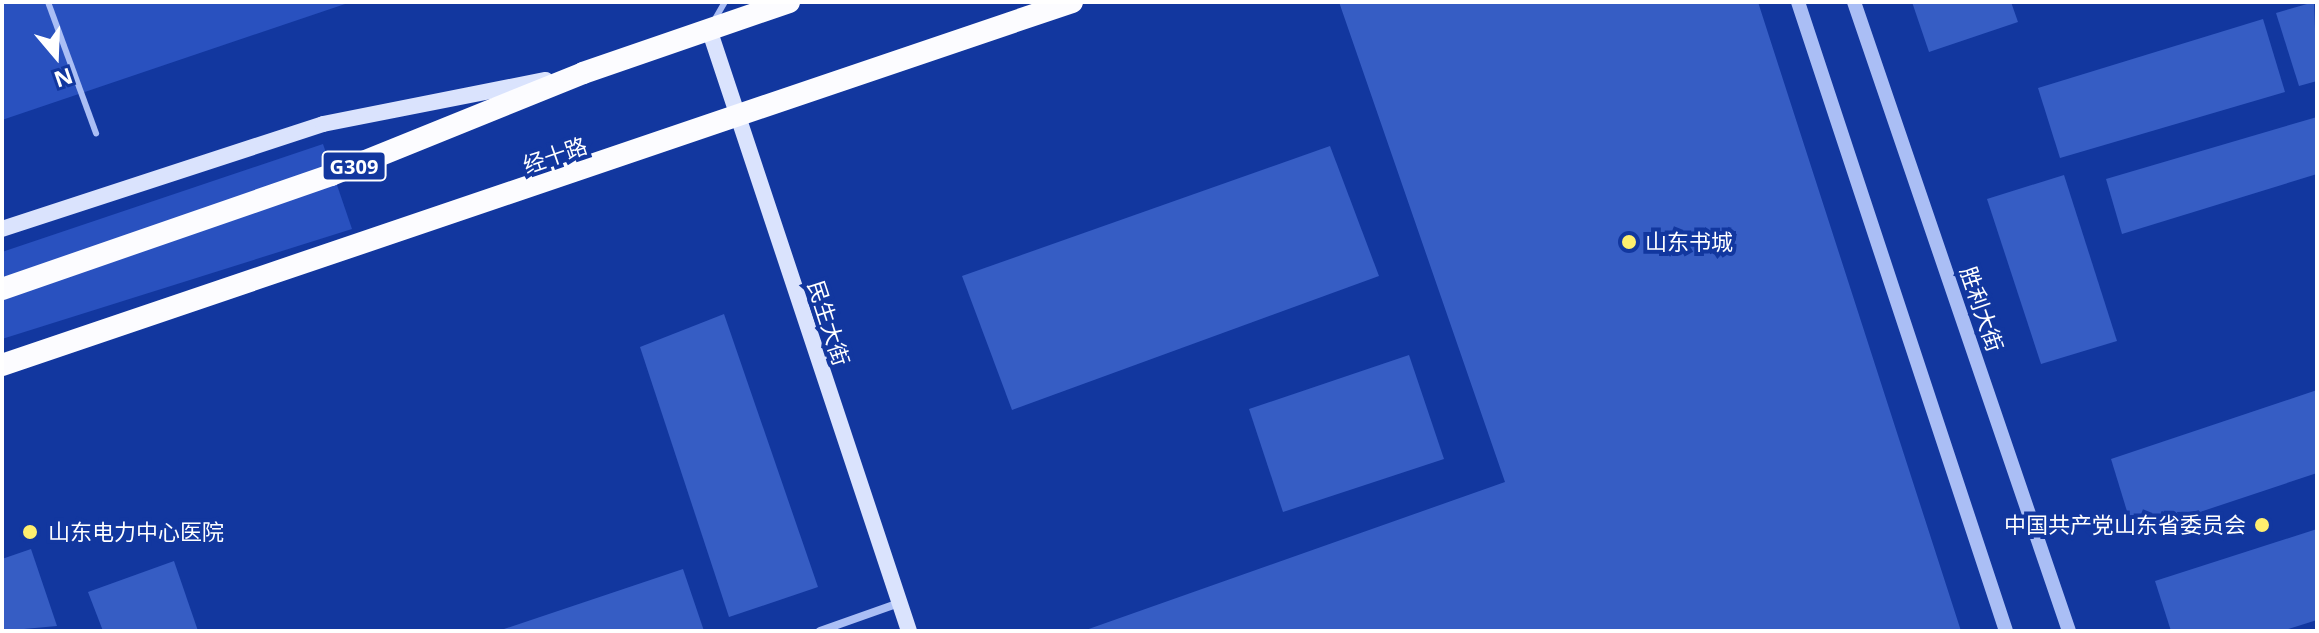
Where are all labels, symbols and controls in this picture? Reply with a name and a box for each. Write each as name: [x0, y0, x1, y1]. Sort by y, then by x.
north arrow: [16, 16, 96, 96]
text: N: [50, 62, 77, 96]
street label: 经十路: [520, 132, 590, 178]
road number: G309: [320, 150, 388, 182]
place label: 山东书城: [1645, 229, 1733, 255]
marker: 山东书城: [1620, 233, 1638, 251]
street label: 胜利大街: [1955, 263, 2009, 355]
street label: 民生大街: [803, 277, 855, 369]
place label: 中国共产党山东省委员会: [2004, 512, 2246, 538]
marker: 中国共产党山东省委员会: [2253, 516, 2271, 534]
place label: 山东电力中心医院: [48, 519, 224, 545]
marker: 山东电力中心医院: [19, 521, 41, 543]

